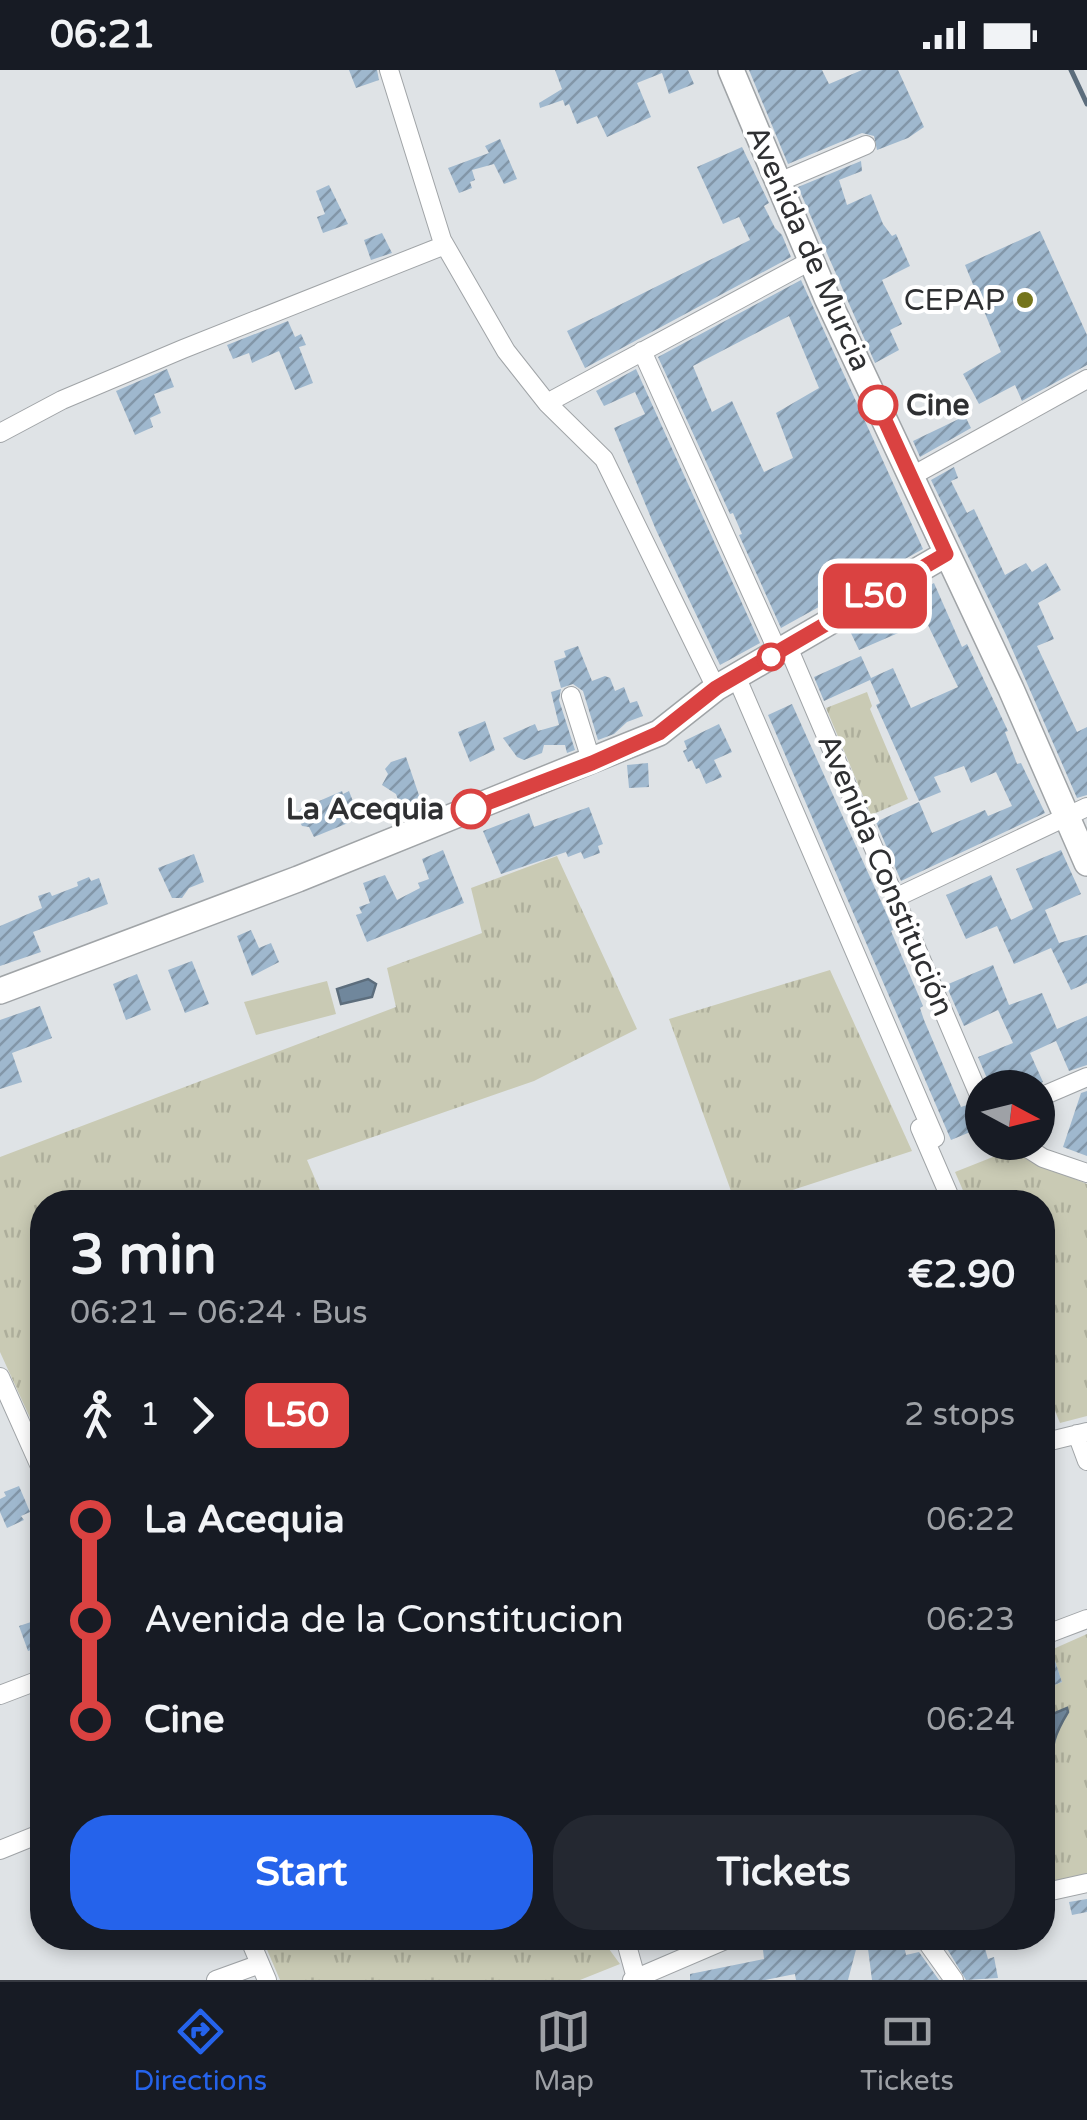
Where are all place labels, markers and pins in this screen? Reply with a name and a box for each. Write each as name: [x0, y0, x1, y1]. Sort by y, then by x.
place label: CEPAP: [904, 282, 1005, 319]
marker: CEPAP: [1014, 289, 1036, 311]
marker: Cine: [859, 386, 897, 424]
place label: Cine: [906, 387, 970, 424]
unlabelled marker: [758, 644, 784, 670]
marker: La Acequia: [452, 790, 490, 828]
place label: La Acequia: [286, 791, 444, 828]

